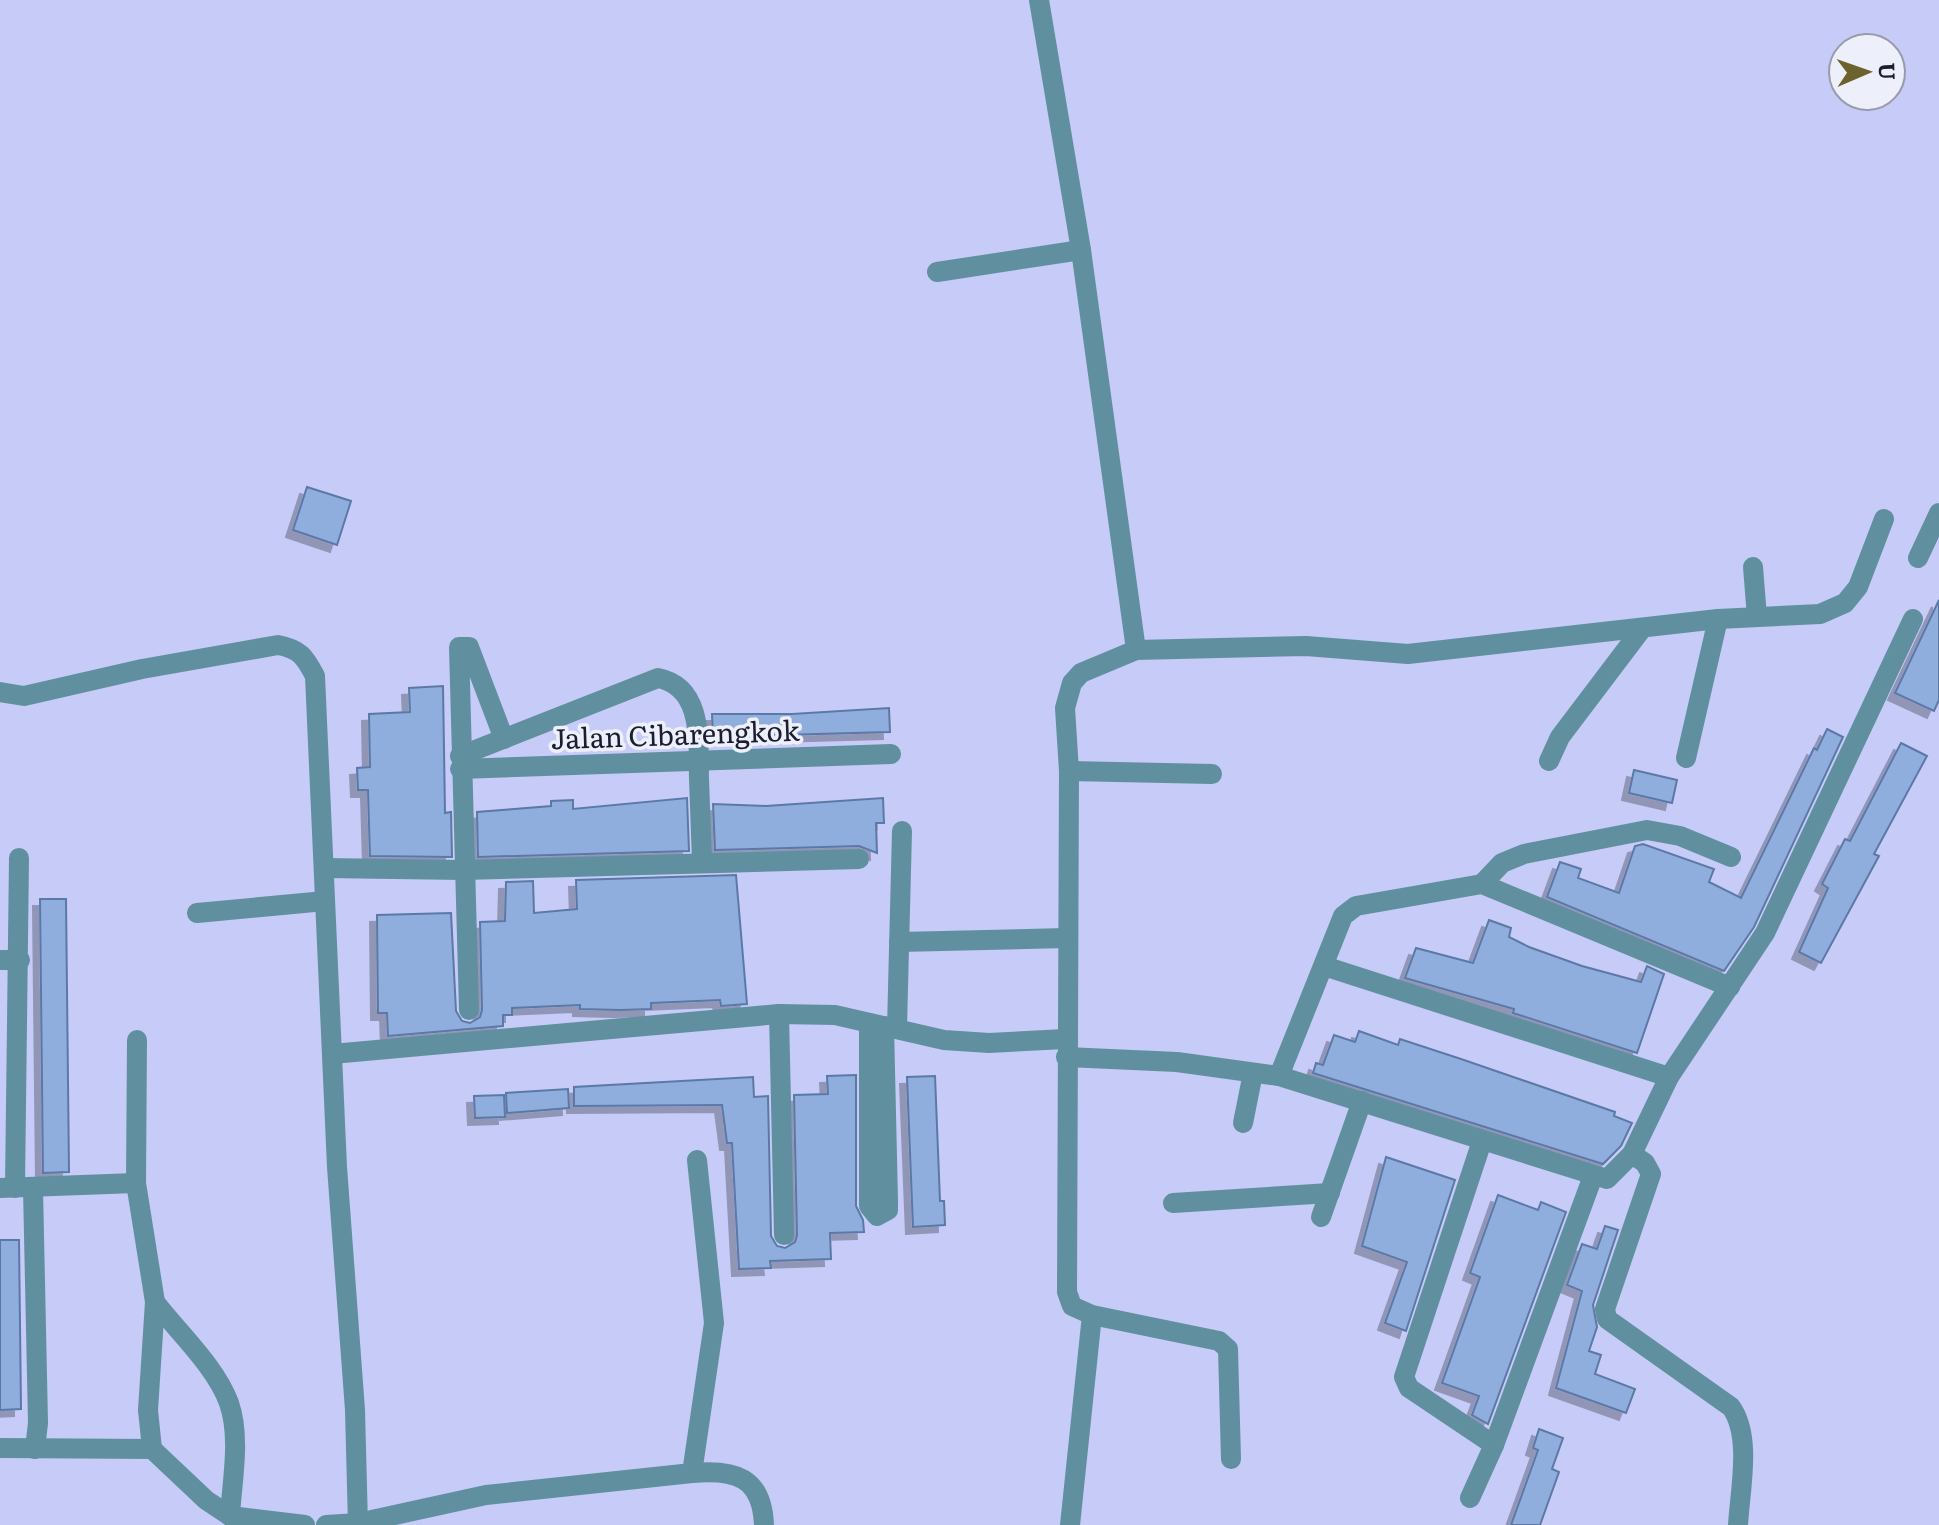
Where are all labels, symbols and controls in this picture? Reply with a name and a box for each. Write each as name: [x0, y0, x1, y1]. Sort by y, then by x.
north arrow: [1827, 32, 1907, 112]
text: U: [1872, 62, 1905, 80]
street label: Jalan Cibarengkok: [550, 708, 801, 758]

